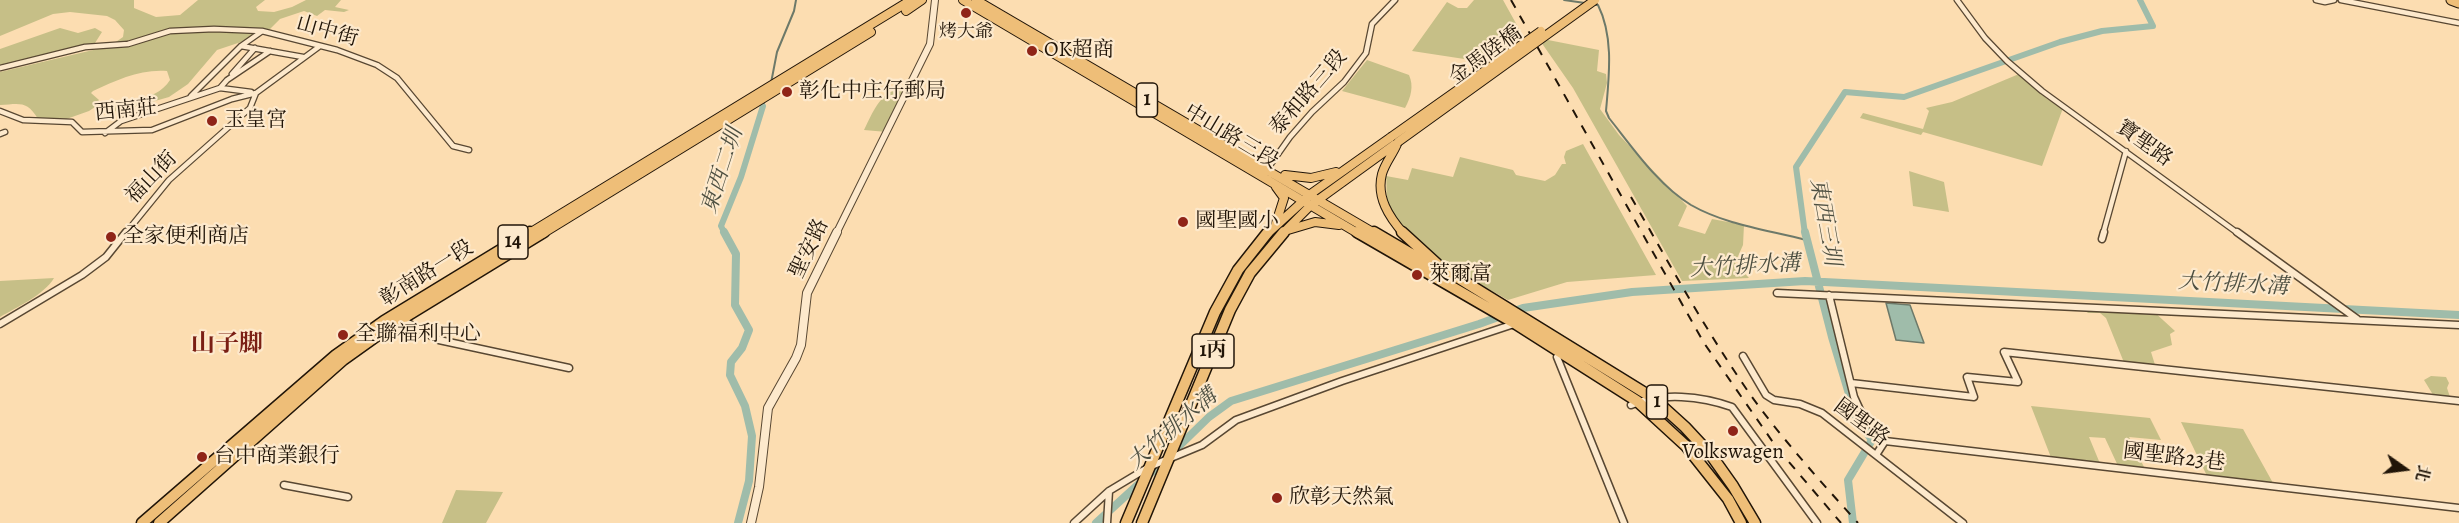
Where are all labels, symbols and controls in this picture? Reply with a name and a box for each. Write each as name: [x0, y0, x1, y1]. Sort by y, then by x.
marker: 烤大爺: [959, 6, 973, 20]
street label: 山中街: [293, 11, 361, 53]
street label: 金馬陸橋: [1445, 21, 1527, 91]
place label: 烤大爺: [939, 22, 993, 44]
place label: OK超商: [1044, 38, 1114, 64]
marker: OK超商: [1025, 44, 1039, 58]
street label: 泰和路三段: [1265, 45, 1353, 141]
place label: 彰化中庄仔郵局: [799, 79, 946, 105]
road number: 1: [1136, 83, 1158, 117]
marker: 彰化中庄仔郵局: [780, 85, 794, 99]
street label: 西南莊: [93, 95, 159, 127]
street label: 中山路三段: [1180, 99, 1282, 175]
place label: 玉皇宮: [224, 108, 287, 134]
marker: 玉皇宮: [205, 114, 219, 128]
street label: 寶聖路: [2111, 115, 2177, 173]
water label: 東西二圳: [697, 125, 749, 217]
street label: 福山街: [121, 147, 183, 209]
water label: 東西三圳: [1803, 176, 1845, 268]
place label: 國聖國小: [1195, 209, 1279, 235]
street label: 聖安路: [785, 215, 835, 283]
marker: 國聖國小: [1176, 215, 1190, 229]
place label: 全家便利商店: [123, 224, 249, 250]
road number: 14: [498, 225, 528, 259]
marker: 全家便利商店: [104, 230, 118, 244]
street label: 彰南路一段: [376, 235, 478, 313]
water label: 大竹排水溝: [1689, 251, 1801, 283]
place label: 萊爾富: [1429, 262, 1492, 288]
marker: 萊爾富: [1410, 268, 1424, 282]
water label: 大竹排水溝: [2177, 269, 2289, 301]
place label: 全聯福利中心: [355, 322, 481, 348]
marker: 全聯福利中心: [336, 328, 350, 342]
district label: 山子脚: [191, 331, 263, 359]
road number: 1丙: [1192, 334, 1234, 368]
water label: 大竹排水溝: [1123, 384, 1223, 476]
road number: 1: [1646, 385, 1668, 419]
street label: 國聖路: [1828, 394, 1894, 452]
marker: Volkswagen: [1726, 424, 1740, 438]
street label: 國聖路23巷: [2121, 439, 2227, 477]
north arrow: [2375, 439, 2435, 499]
place label: Volkswagen: [1682, 440, 1784, 466]
place label: 台中商業銀行: [214, 444, 340, 470]
marker: 台中商業銀行: [195, 450, 209, 464]
text: 北: [2410, 463, 2435, 484]
place label: 欣彰天然氣: [1289, 485, 1394, 511]
marker: 欣彰天然氣: [1270, 491, 1284, 505]

